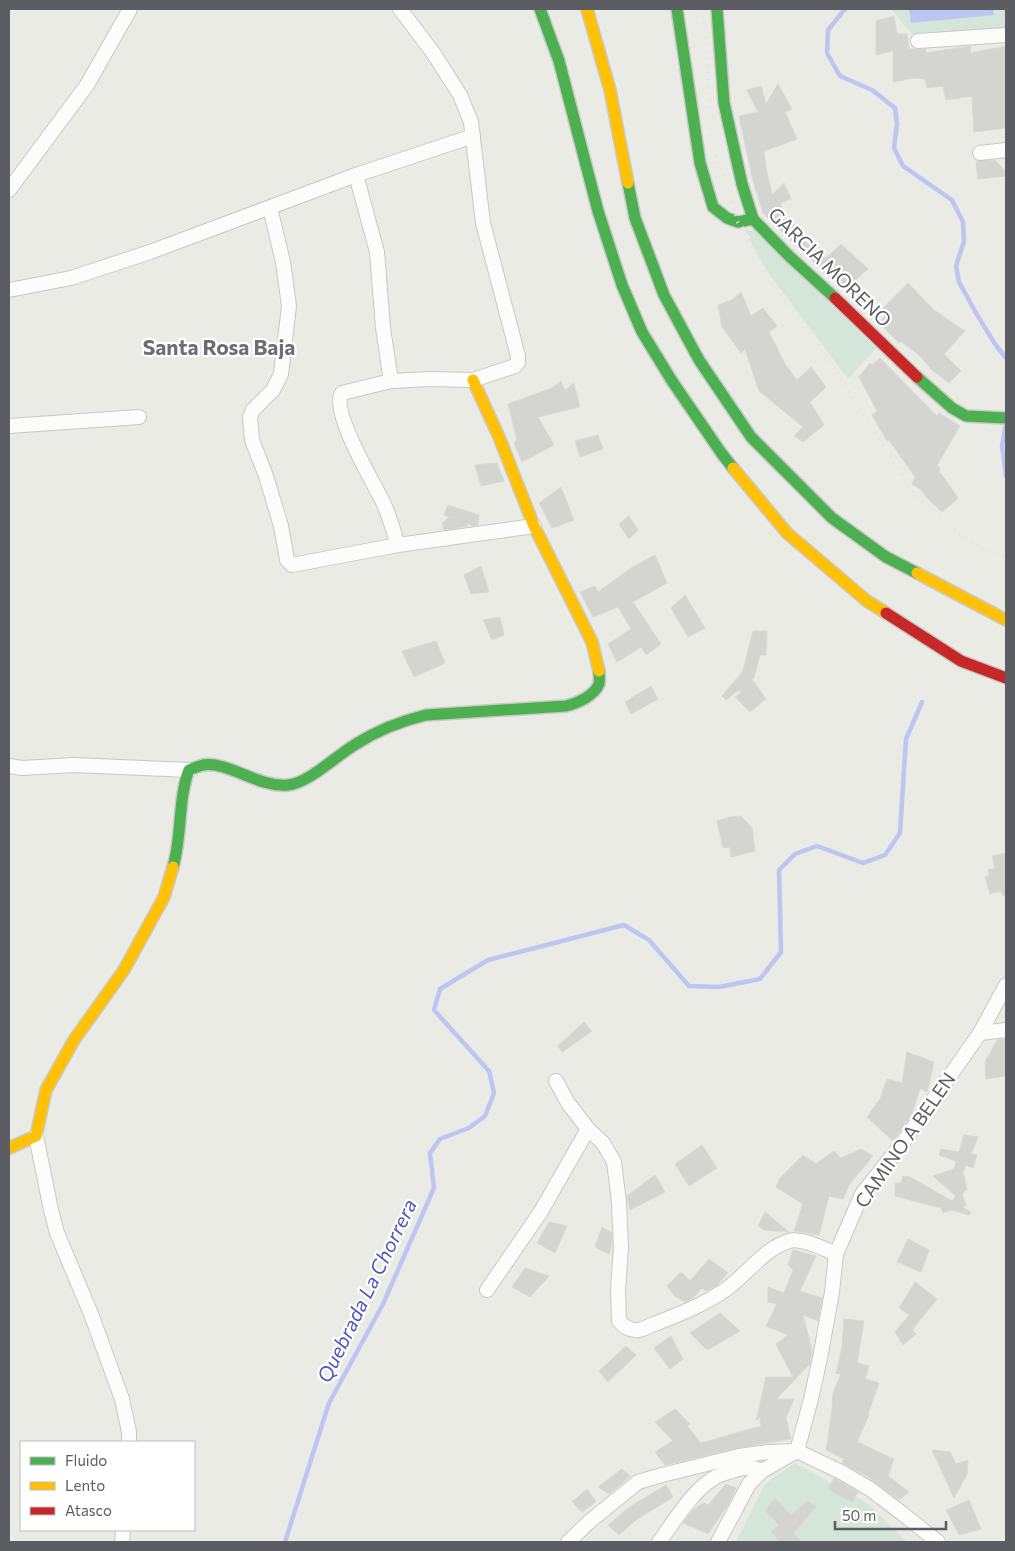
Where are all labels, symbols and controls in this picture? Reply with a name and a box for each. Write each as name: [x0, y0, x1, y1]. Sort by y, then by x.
street label: GARCIA MORENO: [764, 202, 897, 331]
district label: Santa Rosa Baja: [143, 334, 295, 359]
street label: CAMINO A BELEN: [849, 1068, 960, 1212]
water label: Quebrada La Chorrera: [311, 1195, 421, 1386]
legend: [20, 1441, 195, 1531]
text: Fluido: [65, 1451, 107, 1469]
text: Lento: [65, 1476, 105, 1494]
scale bar: [835, 1498, 946, 1530]
text: Atasco: [65, 1501, 112, 1519]
text: 50 m: [842, 1506, 876, 1524]

